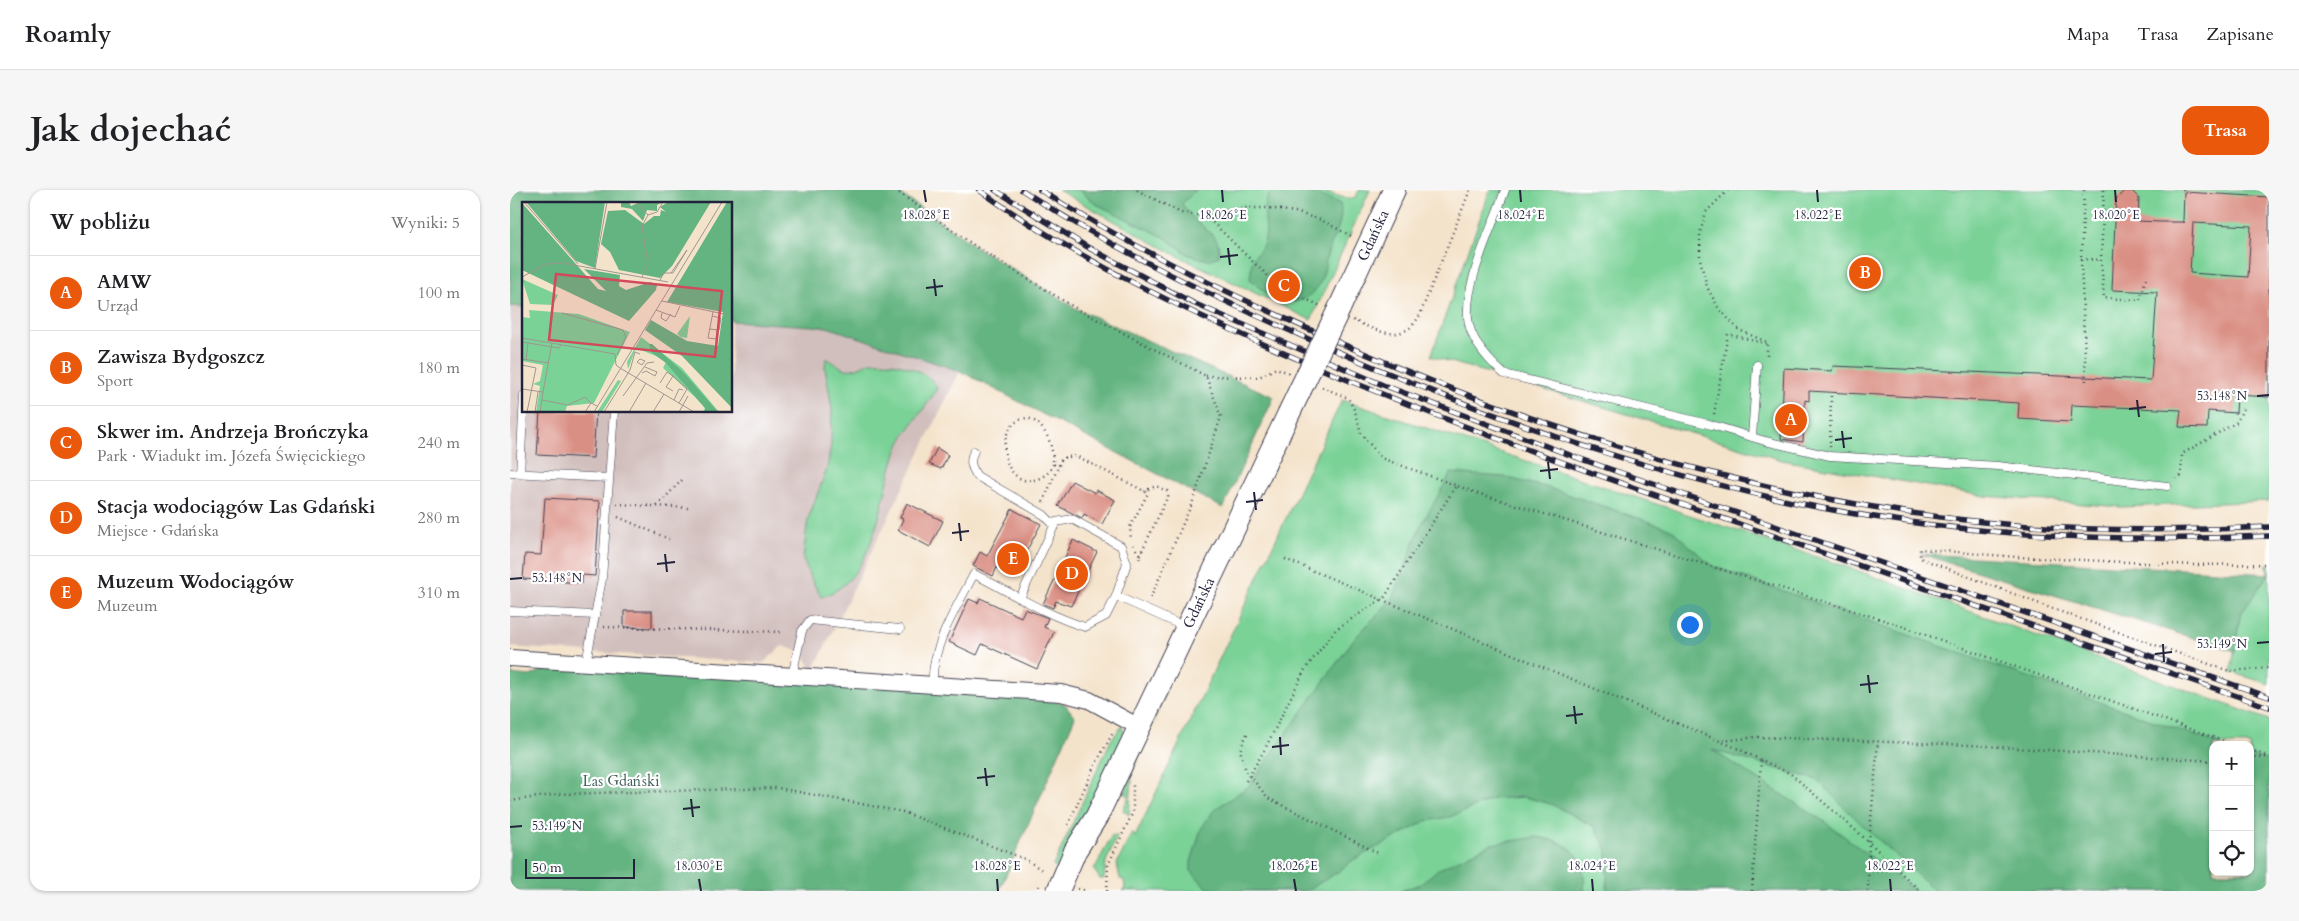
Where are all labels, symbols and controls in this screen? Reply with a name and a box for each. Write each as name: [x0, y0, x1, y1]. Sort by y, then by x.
text: Roamly: [25, 18, 111, 51]
text: Mapa: [2067, 22, 2109, 47]
text: Trasa: [2137, 22, 2179, 47]
text: Zapisane: [2207, 22, 2274, 47]
text: Jak dojechać: [30, 106, 231, 154]
button: Trasa: [2182, 106, 2269, 155]
inset map: [522, 202, 732, 412]
street label: Gdańska: [1352, 206, 1394, 264]
text: 18.028°E: [902, 207, 950, 223]
text: 18.026°E: [1199, 207, 1247, 223]
text: 18.024°E: [1497, 207, 1545, 223]
text: 18.022°E: [1794, 207, 1842, 223]
text: 18.020°E: [2092, 207, 2140, 223]
text: W pobliżu: [50, 208, 151, 237]
text: Wyniki: 5: [391, 212, 460, 234]
pin: B: [1849, 254, 1881, 292]
pin: C: [1268, 267, 1300, 305]
text: AMW: [97, 269, 152, 295]
text: A: [60, 282, 72, 304]
text: 100 m: [418, 282, 460, 304]
text: Urząd: [97, 295, 138, 317]
text: Zawisza Bydgoszcz: [97, 344, 265, 370]
text: B: [60, 357, 72, 379]
text: 180 m: [418, 357, 460, 379]
text: Sport: [97, 370, 133, 392]
text: 53.148°N: [2197, 388, 2248, 404]
pin: A: [1775, 401, 1807, 439]
text: Skwer im. Andrzeja Brończyka: [97, 419, 369, 445]
text: C: [60, 432, 72, 454]
text: 240 m: [418, 432, 460, 454]
text: Park · Wiadukt im. Józefa Święcickiego: [97, 445, 365, 467]
text: Stacja wodociągów Las Gdański: [97, 494, 375, 520]
text: D: [59, 507, 73, 529]
text: 280 m: [418, 507, 460, 529]
text: Miejsce · Gdańska: [97, 520, 219, 542]
pin: E: [997, 540, 1029, 578]
pin: D: [1056, 555, 1088, 593]
text: Muzeum Wodociągów: [97, 569, 294, 595]
text: 53.148°N: [532, 570, 583, 586]
street label: Gdańska: [1178, 573, 1220, 632]
text: E: [61, 582, 71, 604]
text: 310 m: [418, 582, 460, 604]
text: Muzeum: [97, 595, 158, 617]
your location: [1677, 612, 1703, 638]
text: 53.149°N: [2197, 636, 2248, 652]
map controls: [2209, 741, 2254, 876]
button: +: [2209, 741, 2254, 786]
park label: Las Gdański: [583, 771, 659, 791]
button: −: [2209, 786, 2254, 831]
text: 53.149°N: [532, 818, 583, 834]
button: locate: [2209, 831, 2254, 876]
scale bar: [525, 856, 635, 879]
text: 50 m: [532, 858, 562, 877]
text: 18.030°E: [675, 858, 723, 874]
text: 18.028°E: [973, 858, 1021, 874]
text: 18.026°E: [1270, 858, 1318, 874]
text: 18.024°E: [1568, 858, 1616, 874]
text: 18.022°E: [1866, 858, 1914, 874]

